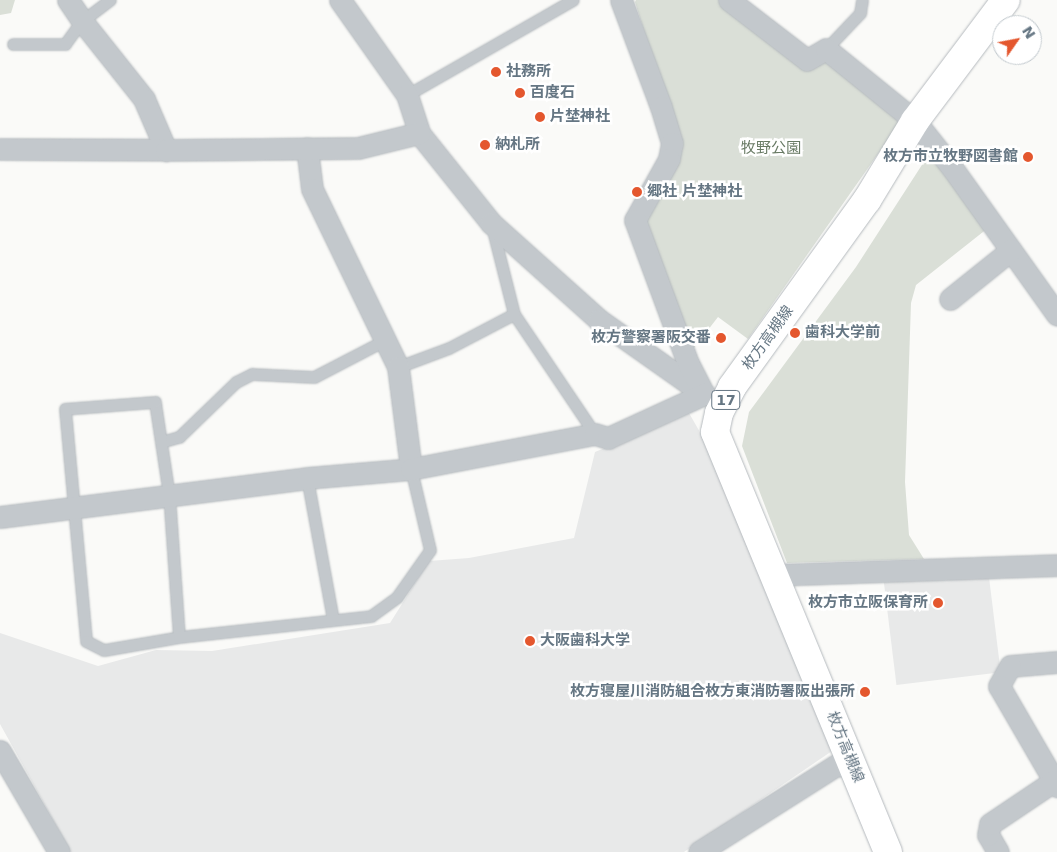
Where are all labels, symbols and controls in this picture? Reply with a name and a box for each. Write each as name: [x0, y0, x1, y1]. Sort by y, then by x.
north arrow: [992, 15, 1042, 65]
text: N: [1019, 23, 1039, 42]
place label: 社務所: [506, 63, 551, 81]
marker: 社務所: [490, 66, 502, 78]
place label: 百度石: [530, 84, 575, 102]
marker: 百度石: [514, 87, 526, 99]
place label: 片埜神社: [550, 108, 610, 126]
marker: 片埜神社: [534, 111, 546, 123]
place label: 納札所: [495, 136, 540, 154]
marker: 納札所: [479, 139, 491, 151]
park label: 牧野公園: [741, 140, 801, 158]
place label: 枚方市立牧野図書館: [883, 148, 1018, 166]
marker: 枚方市立牧野図書館: [1022, 151, 1034, 163]
place label: 郷社 片埜神社: [647, 183, 742, 201]
marker: 郷社 片埜神社: [631, 186, 643, 198]
street label: 枚方高槻線: [739, 302, 797, 374]
place label: 歯科大学前: [805, 324, 880, 342]
marker: 歯科大学前: [789, 327, 801, 339]
place label: 枚方警察署阪交番: [591, 329, 711, 347]
marker: 枚方警察署阪交番: [715, 332, 727, 344]
road number: 17: [711, 388, 741, 412]
place label: 枚方市立阪保育所: [808, 594, 928, 612]
marker: 枚方市立阪保育所: [932, 597, 944, 609]
place label: 大阪歯科大学: [540, 632, 630, 650]
marker: 大阪歯科大学: [524, 635, 536, 647]
place label: 枚方寝屋川消防組合枚方東消防署阪出張所: [570, 683, 855, 701]
marker: 枚方寝屋川消防組合枚方東消防署阪出張所: [859, 686, 871, 698]
street label: 枚方高槻線: [823, 709, 867, 785]

